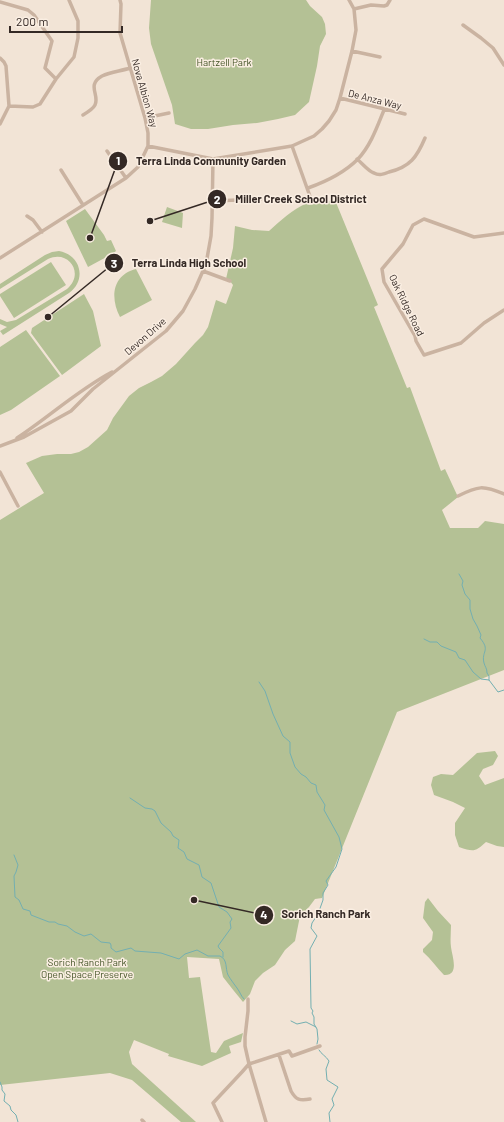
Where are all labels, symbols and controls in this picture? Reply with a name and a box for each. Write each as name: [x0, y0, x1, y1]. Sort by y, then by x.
scale bar: [10, 8, 122, 34]
text: 200 m: [16, 14, 48, 28]
park label: Hartzell Park: [196, 56, 252, 68]
street label: Nova Albion Way: [129, 57, 161, 129]
street label: De Anza Way: [347, 87, 403, 112]
callout: Terra Linda Community Garden: [108, 149, 294, 172]
text: 1: [116, 153, 120, 167]
text: Terra Linda Community Garden: [136, 154, 286, 167]
callout: Miller Creek School District: [207, 188, 374, 211]
text: 2: [214, 192, 221, 206]
text: Miller Creek School District: [235, 192, 367, 205]
callout: Terra Linda High School: [104, 252, 254, 275]
text: 3: [111, 256, 117, 270]
text: Terra Linda High School: [132, 256, 247, 269]
street label: Oak Ridge Road: [387, 272, 427, 338]
street label: Devon Drive: [122, 315, 168, 357]
callout: Sorich Ranch Park: [254, 903, 379, 926]
text: 4: [260, 907, 268, 921]
text: Sorich Ranch Park: [282, 907, 371, 920]
park label: Sorich Ranch Park Open Space Preserve: [41, 956, 133, 980]

